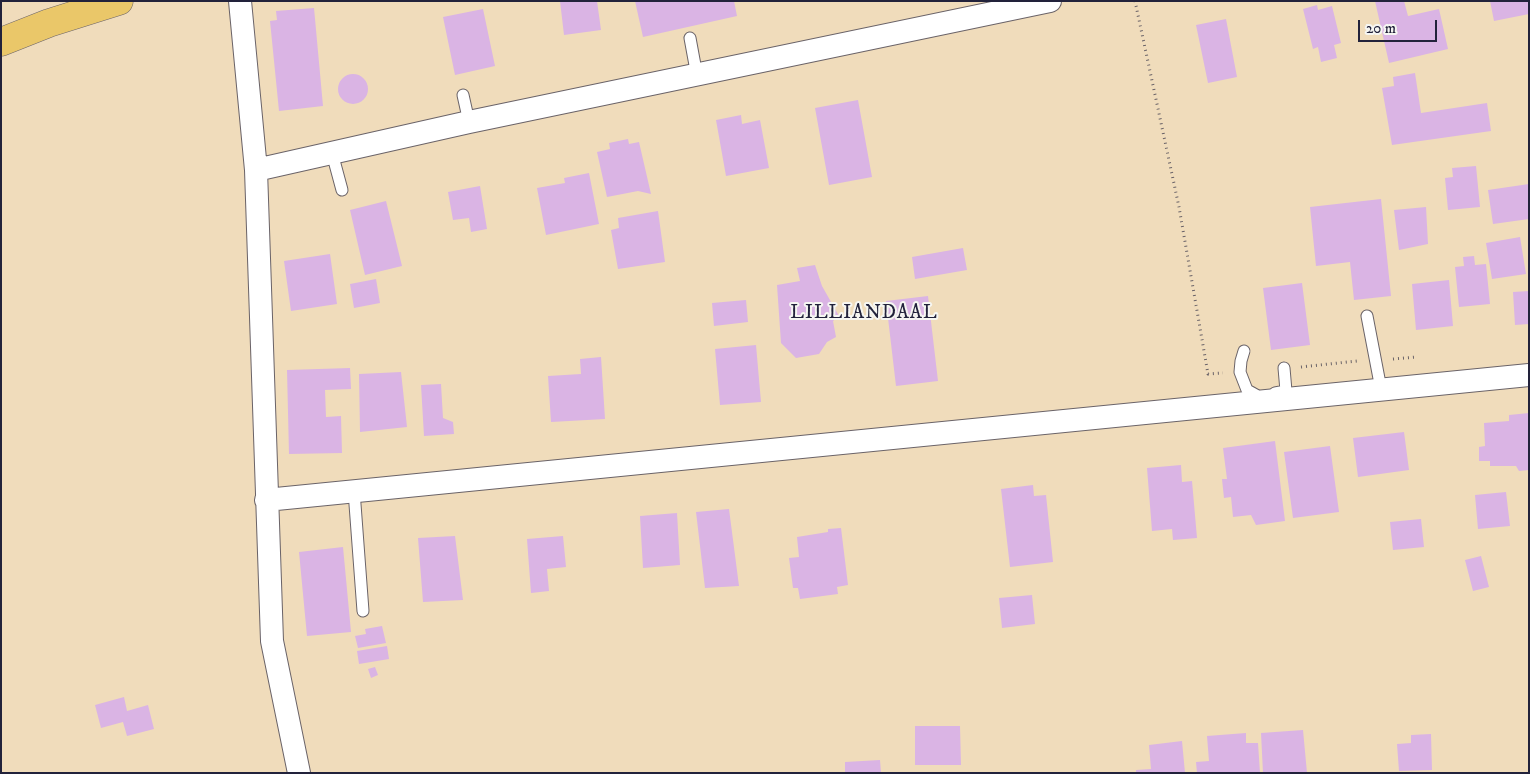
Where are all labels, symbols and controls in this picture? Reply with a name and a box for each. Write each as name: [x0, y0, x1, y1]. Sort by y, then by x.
scale bar: [1360, 10, 1439, 42]
text: 20 m: [1366, 19, 1396, 38]
district label: LILLIANDAAL: [789, 303, 939, 325]

